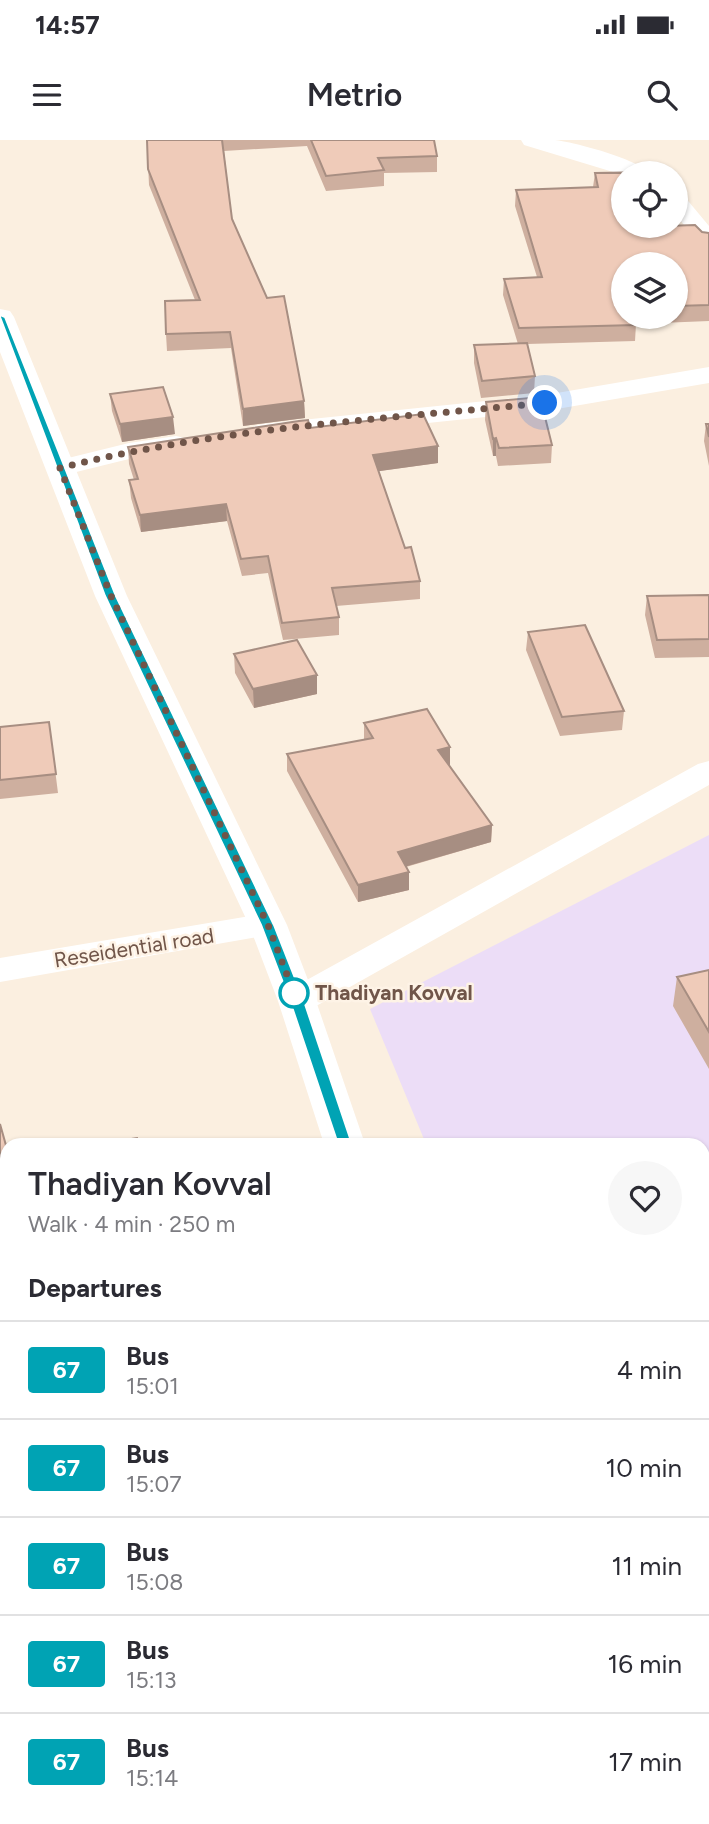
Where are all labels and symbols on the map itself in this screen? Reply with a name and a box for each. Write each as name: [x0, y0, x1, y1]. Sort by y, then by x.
your location: [527, 385, 562, 420]
street label: Reseidential road: [52, 922, 216, 973]
marker: Thadiyan Kovval: [279, 978, 309, 1008]
place label: Thadiyan Kovval: [315, 980, 473, 1005]

